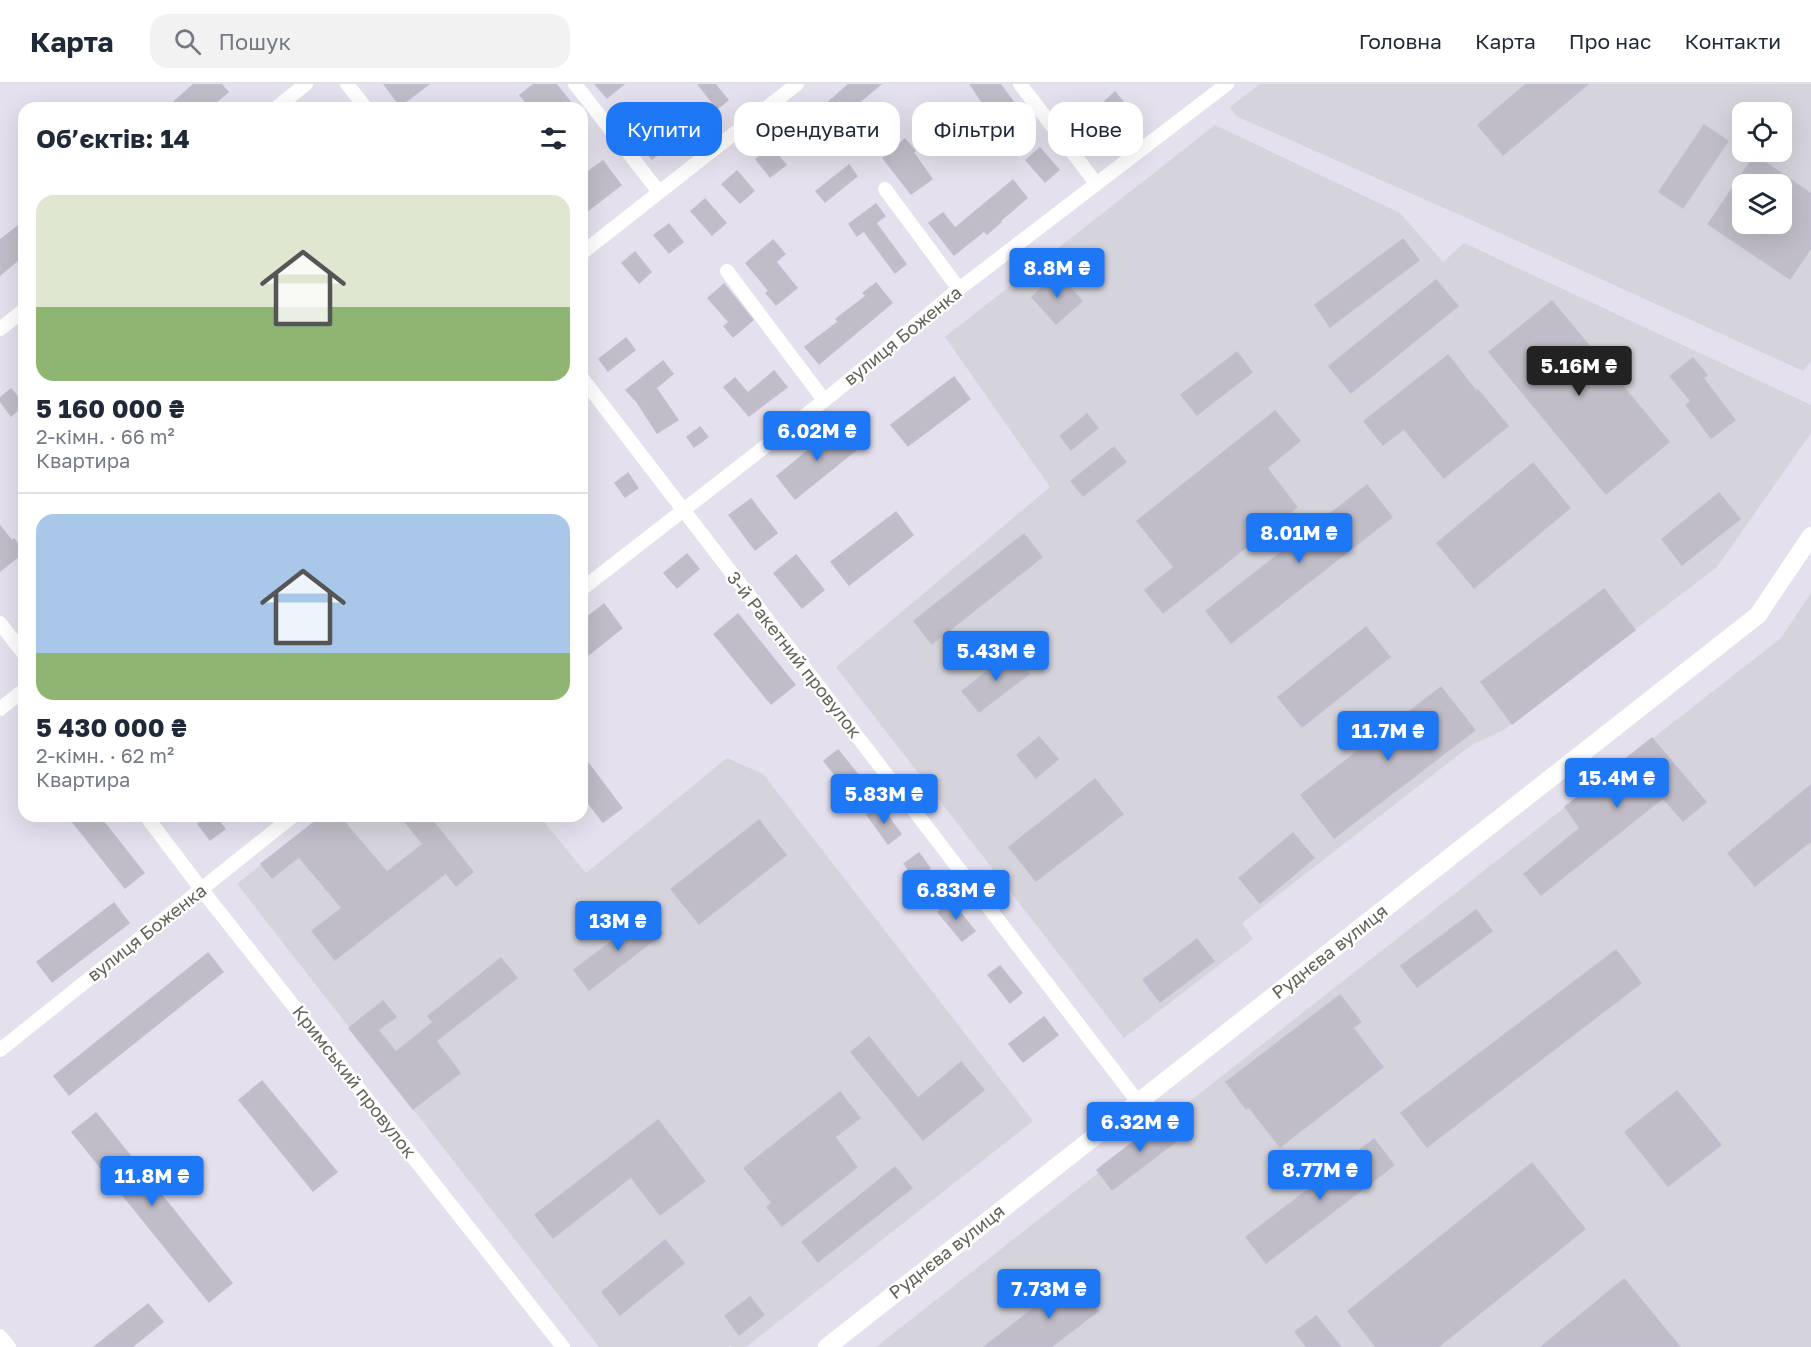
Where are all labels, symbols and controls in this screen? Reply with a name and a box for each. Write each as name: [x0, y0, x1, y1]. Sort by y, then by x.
search box: [150, 14, 570, 68]
text: Карта: [30, 25, 114, 58]
icon: search: [171, 25, 204, 58]
text: Пошук: [219, 28, 291, 55]
text: Головна: [1359, 28, 1442, 54]
text: Карта: [1475, 28, 1536, 54]
text: Про нас: [1569, 28, 1651, 54]
text: Контакти: [1684, 28, 1781, 54]
chip: Купити: [606, 102, 722, 156]
chip: Орендувати: [734, 102, 900, 156]
chip: Фільтри: [912, 102, 1036, 156]
chip: Нове: [1048, 102, 1143, 156]
map controls: [1732, 102, 1792, 234]
button: locate: [1732, 102, 1792, 162]
icon: filters: [537, 122, 570, 155]
text: Об’єктів: 14: [36, 123, 190, 154]
button: layers: [1732, 174, 1792, 234]
icon: home: [249, 234, 357, 342]
pin: 8.8M ₴: [1008, 248, 1106, 299]
text: 8.8M ₴: [1024, 255, 1091, 279]
street label: вулиця Боженка: [839, 281, 966, 390]
pin: 5.16M ₴: [1524, 346, 1634, 397]
text: 5.16M ₴: [1541, 353, 1617, 377]
text: 5 160 000 ₴: [36, 393, 185, 424]
pin: 6.02M ₴: [762, 411, 872, 462]
text: 6.02M ₴: [777, 418, 857, 442]
text: 2-кімн. · 66 m²: [36, 424, 175, 448]
text: Квартира: [36, 448, 130, 472]
pin: 8.01M ₴: [1244, 513, 1354, 564]
text: 8.01M ₴: [1260, 520, 1338, 544]
icon: home: [249, 553, 357, 661]
street label: 3-й Ракетний провулок: [723, 567, 867, 742]
pin: 5.43M ₴: [941, 631, 1051, 682]
text: 5.43M ₴: [957, 638, 1035, 662]
pin: 11.7M ₴: [1333, 711, 1443, 762]
text: 5 430 000 ₴: [36, 712, 187, 743]
text: 11.7M ₴: [1352, 718, 1424, 742]
text: 2-кімн. · 62 m²: [36, 743, 174, 767]
pin: 15.4M ₴: [1562, 758, 1672, 809]
text: 15.4M ₴: [1579, 765, 1655, 789]
text: Квартира: [36, 767, 130, 791]
pin: 5.83M ₴: [829, 774, 939, 825]
text: 5.83M ₴: [845, 781, 923, 805]
pin: 6.83M ₴: [901, 870, 1011, 921]
text: 6.83M ₴: [916, 877, 996, 901]
street label: вулиця Боженка: [82, 879, 210, 986]
street label: Руднєва вулиця: [1267, 899, 1392, 1003]
pin: 13M ₴: [576, 901, 660, 952]
text: 13M ₴: [589, 908, 647, 932]
street label: Кримський провулок: [288, 1001, 421, 1162]
pin: 6.32M ₴: [1085, 1102, 1195, 1153]
text: 6.32M ₴: [1101, 1109, 1179, 1133]
pin: 8.77M ₴: [1265, 1150, 1375, 1201]
pin: 11.8M ₴: [97, 1156, 207, 1207]
text: 8.77M ₴: [1282, 1157, 1358, 1181]
text: 11.8M ₴: [115, 1163, 189, 1187]
street label: Руднєва вулиця: [884, 1199, 1009, 1303]
pin: 7.73M ₴: [994, 1269, 1104, 1320]
text: 7.73M ₴: [1011, 1276, 1087, 1300]

